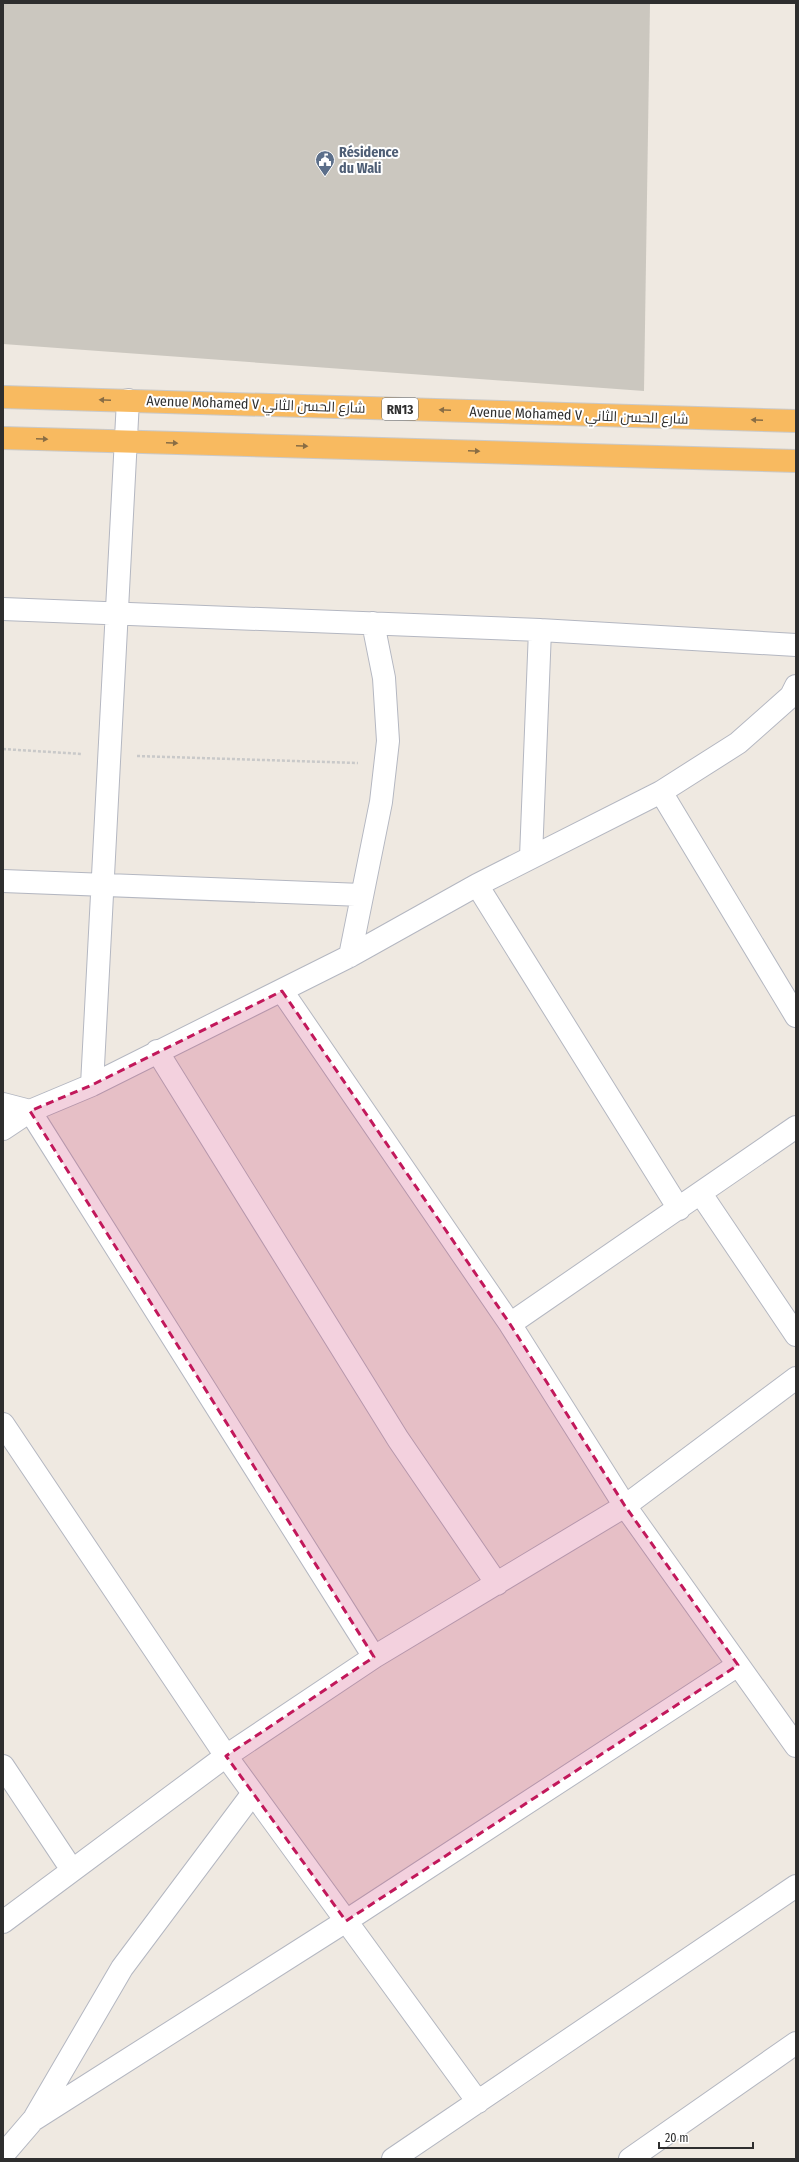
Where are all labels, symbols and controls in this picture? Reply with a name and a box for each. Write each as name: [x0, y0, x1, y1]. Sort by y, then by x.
place label: Résidence du Wali: [339, 144, 399, 177]
public building icon: Résidence du Wali: [314, 149, 336, 177]
street label: Avenue Mohamed V شارع الحسن الثاني: [146, 392, 366, 420]
one-way arrow: [99, 396, 111, 403]
road number: RN13: [382, 398, 418, 420]
street label: Avenue Mohamed V شارع الحسن الثاني: [469, 403, 689, 431]
one-way arrow: [439, 407, 451, 414]
one-way arrow: [750, 417, 763, 423]
one-way arrow: [36, 436, 49, 442]
one-way arrow: [166, 439, 178, 446]
one-way arrow: [296, 443, 308, 450]
one-way arrow: [468, 448, 480, 455]
scale bar: [659, 2124, 753, 2150]
text: 20 m: [665, 2131, 689, 2145]

